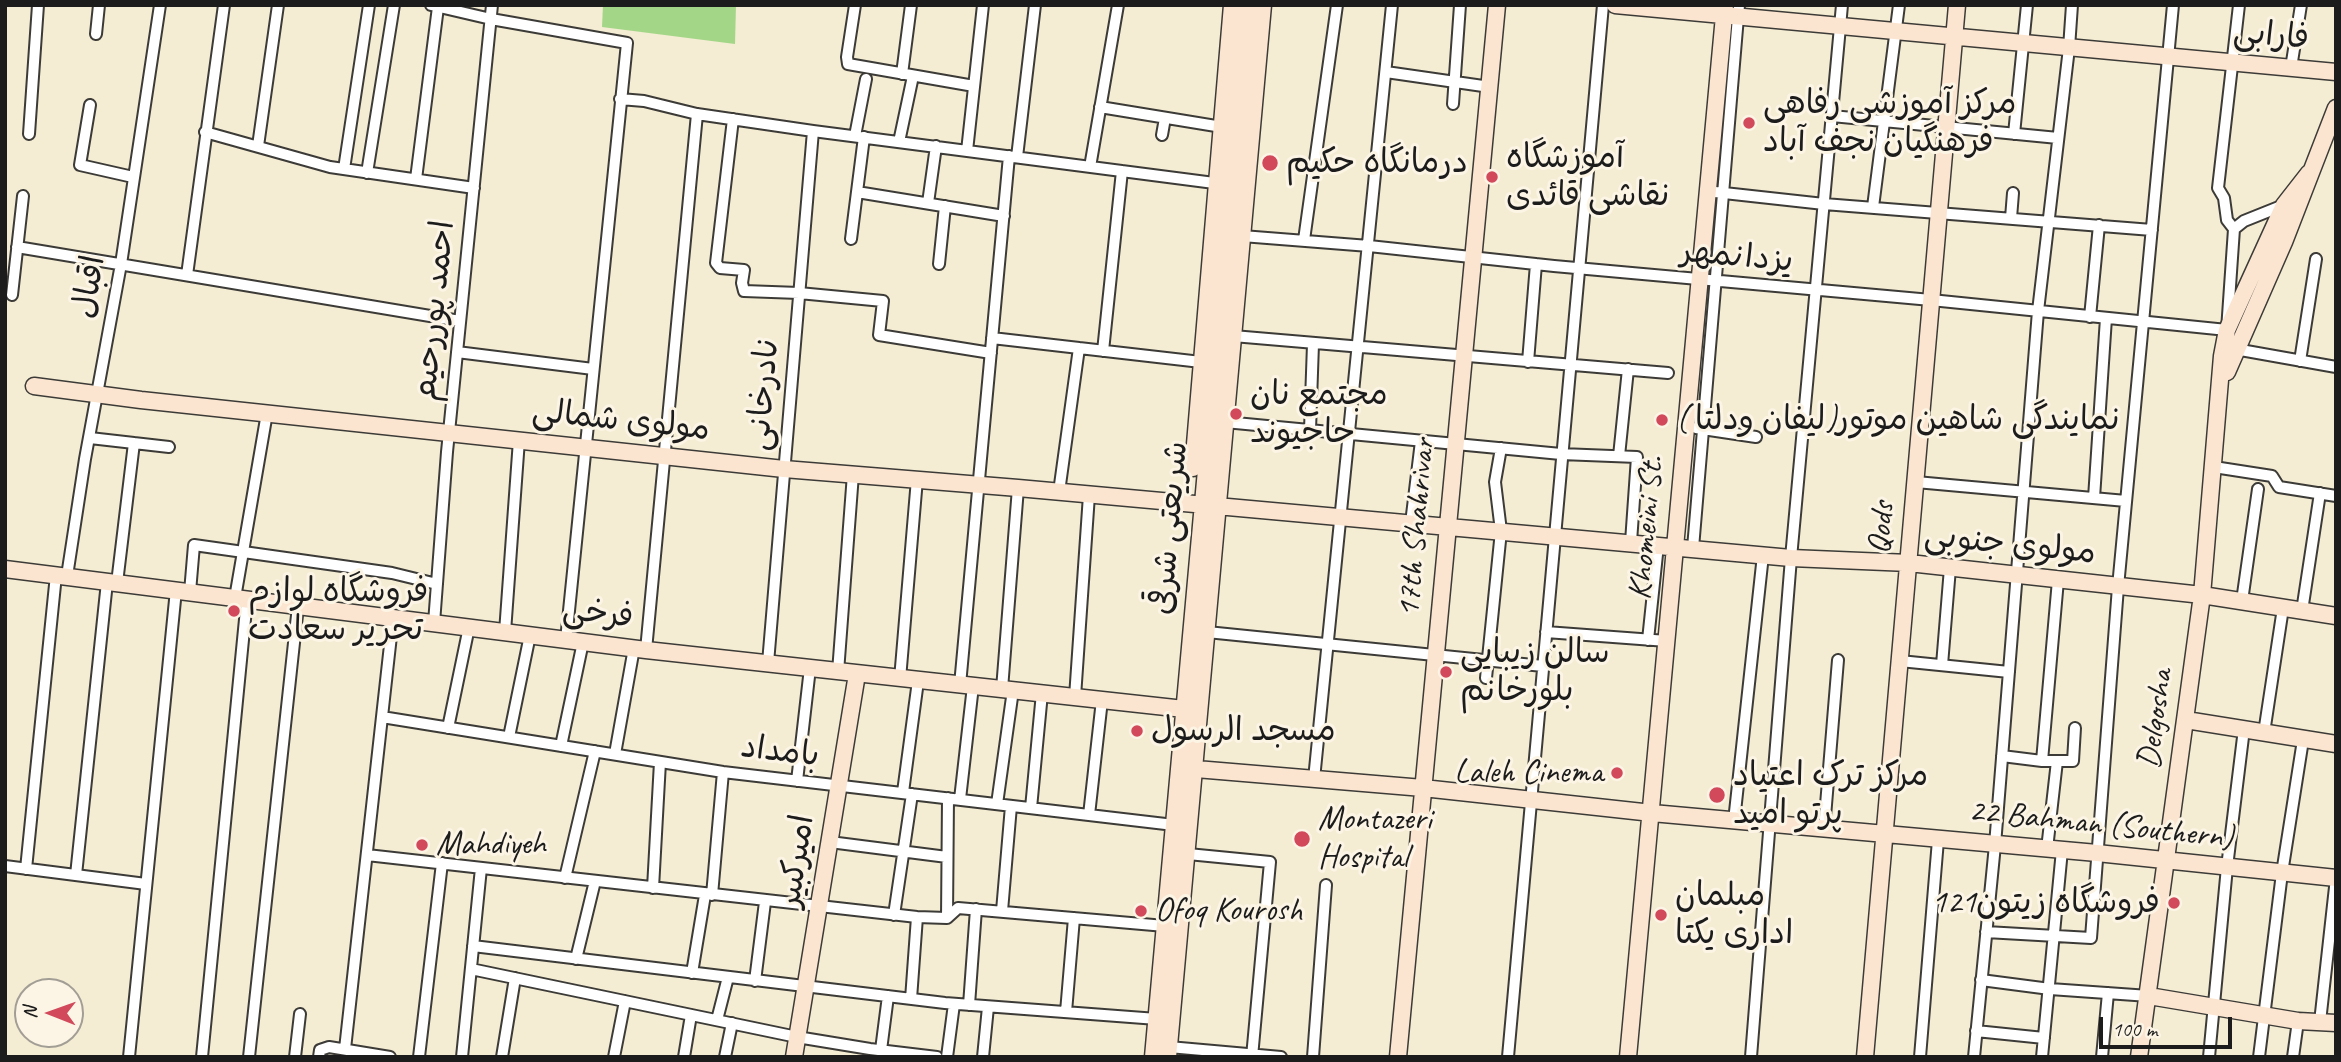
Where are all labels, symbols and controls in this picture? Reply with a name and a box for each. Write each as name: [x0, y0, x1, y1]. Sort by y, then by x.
street label: فارابی: [2231, 13, 2311, 59]
place label: مرکز آموزشی رفاهی فرهنگیان نجف آباد: [1763, 84, 2017, 162]
marker: مرکز آموزشی رفاهی فرهنگیان نجف آباد: [1741, 115, 1757, 131]
place label: آموزشگاه نقاشی قائدی: [1506, 138, 1669, 216]
place label: درمانگاه حکیم: [1286, 143, 1468, 183]
marker: درمانگاه حکیم: [1260, 153, 1280, 173]
marker: آموزشگاه نقاشی قائدی: [1484, 169, 1500, 185]
street label: احمد پوررحیم: [406, 219, 464, 403]
street label: یزدانمهر: [1679, 232, 1795, 282]
street label: اقبال: [65, 253, 115, 321]
street label: نادرخانی: [739, 335, 789, 453]
place label: مجتمع نان حاجیوند: [1250, 375, 1388, 453]
street label: مولوی شمالی: [530, 392, 712, 450]
place label: نمایندگی شاهین موتور(لیفان ودلتا ): [1676, 400, 2120, 440]
marker: مجتمع نان حاجیوند: [1228, 406, 1244, 422]
marker: نمایندگی شاهین موتور(لیفان ودلتا ): [1654, 412, 1670, 428]
street label: 17th Shahrivar: [1389, 437, 1445, 619]
street label: شریعتی شرقی: [1143, 440, 1197, 616]
street label: Khomeini St.: [1621, 455, 1673, 601]
street label: Qods: [1860, 500, 1904, 556]
street label: مولوی جنوبی: [1922, 516, 2098, 574]
place label: فروشگاه لوازم تحریر سعادت: [248, 572, 428, 650]
street label: فرخی: [560, 590, 636, 638]
marker: فروشگاه لوازم تحریر سعادت: [226, 603, 242, 619]
place label: سالن زیبایی بلورخانم: [1460, 633, 1610, 711]
marker: سالن زیبایی بلورخانم: [1438, 664, 1454, 680]
street label: Delgosha: [2129, 667, 2183, 771]
place label: مسجد الرسول: [1151, 711, 1336, 751]
marker: مسجد الرسول: [1129, 723, 1145, 739]
street label: بامداد: [738, 728, 822, 776]
place label: Laleh Cinema: [1454, 753, 1603, 793]
place label: مرکز ترک اعتیاد پرتو امید: [1733, 756, 1928, 834]
marker: Laleh Cinema: [1609, 765, 1625, 781]
marker: مرکز ترک اعتیاد پرتو امید: [1707, 785, 1727, 805]
street label: 22 Bahman (Southern): [1967, 791, 2235, 859]
place label: Montazeri Hospital: [1318, 800, 1432, 878]
street label: امیرکبیر: [770, 812, 824, 910]
place label: Mahdiyeh: [436, 825, 546, 865]
marker: Montazeri Hospital: [1292, 829, 1312, 849]
marker: Mahdiyeh: [414, 837, 430, 853]
place label: مبلمان اداری یکتا: [1675, 876, 1793, 954]
place label: فروشگاه زیتون121: [1932, 883, 2160, 923]
place label: Ofoq Kourosh: [1155, 891, 1302, 931]
marker: فروشگاه زیتون121: [2166, 895, 2182, 911]
marker: Ofoq Kourosh: [1133, 903, 1149, 919]
marker: مبلمان اداری یکتا: [1653, 907, 1669, 923]
north arrow: [14, 978, 84, 1048]
scale bar: [2103, 1002, 2236, 1046]
text: N: [18, 1007, 42, 1019]
text: 100 m: [2112, 1016, 2157, 1042]

